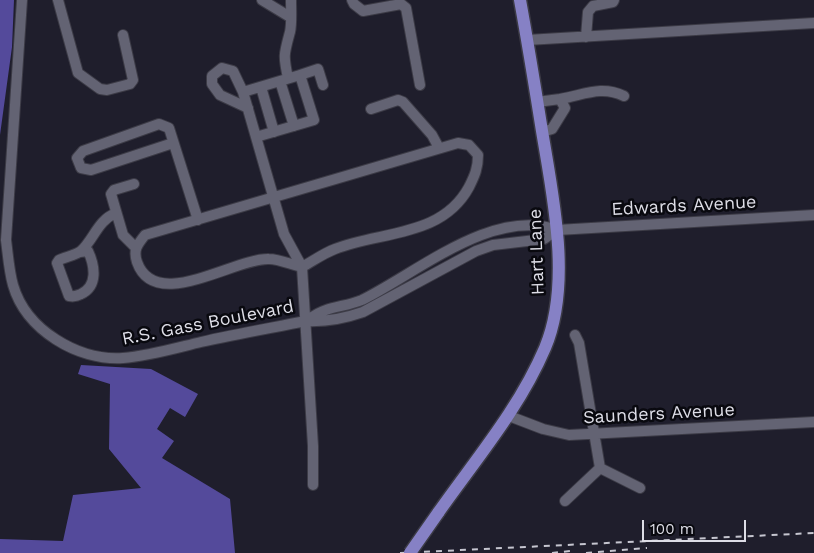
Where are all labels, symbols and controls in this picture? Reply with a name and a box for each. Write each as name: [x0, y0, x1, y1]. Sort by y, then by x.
street label: Edwards Avenue: [611, 191, 757, 221]
street label: Hart Lane: [525, 209, 549, 295]
street label: R.S. Gass Boulevard: [120, 296, 296, 350]
street label: Saunders Avenue: [583, 399, 735, 429]
scale bar: [644, 510, 748, 542]
text: 100 m: [650, 520, 694, 538]

